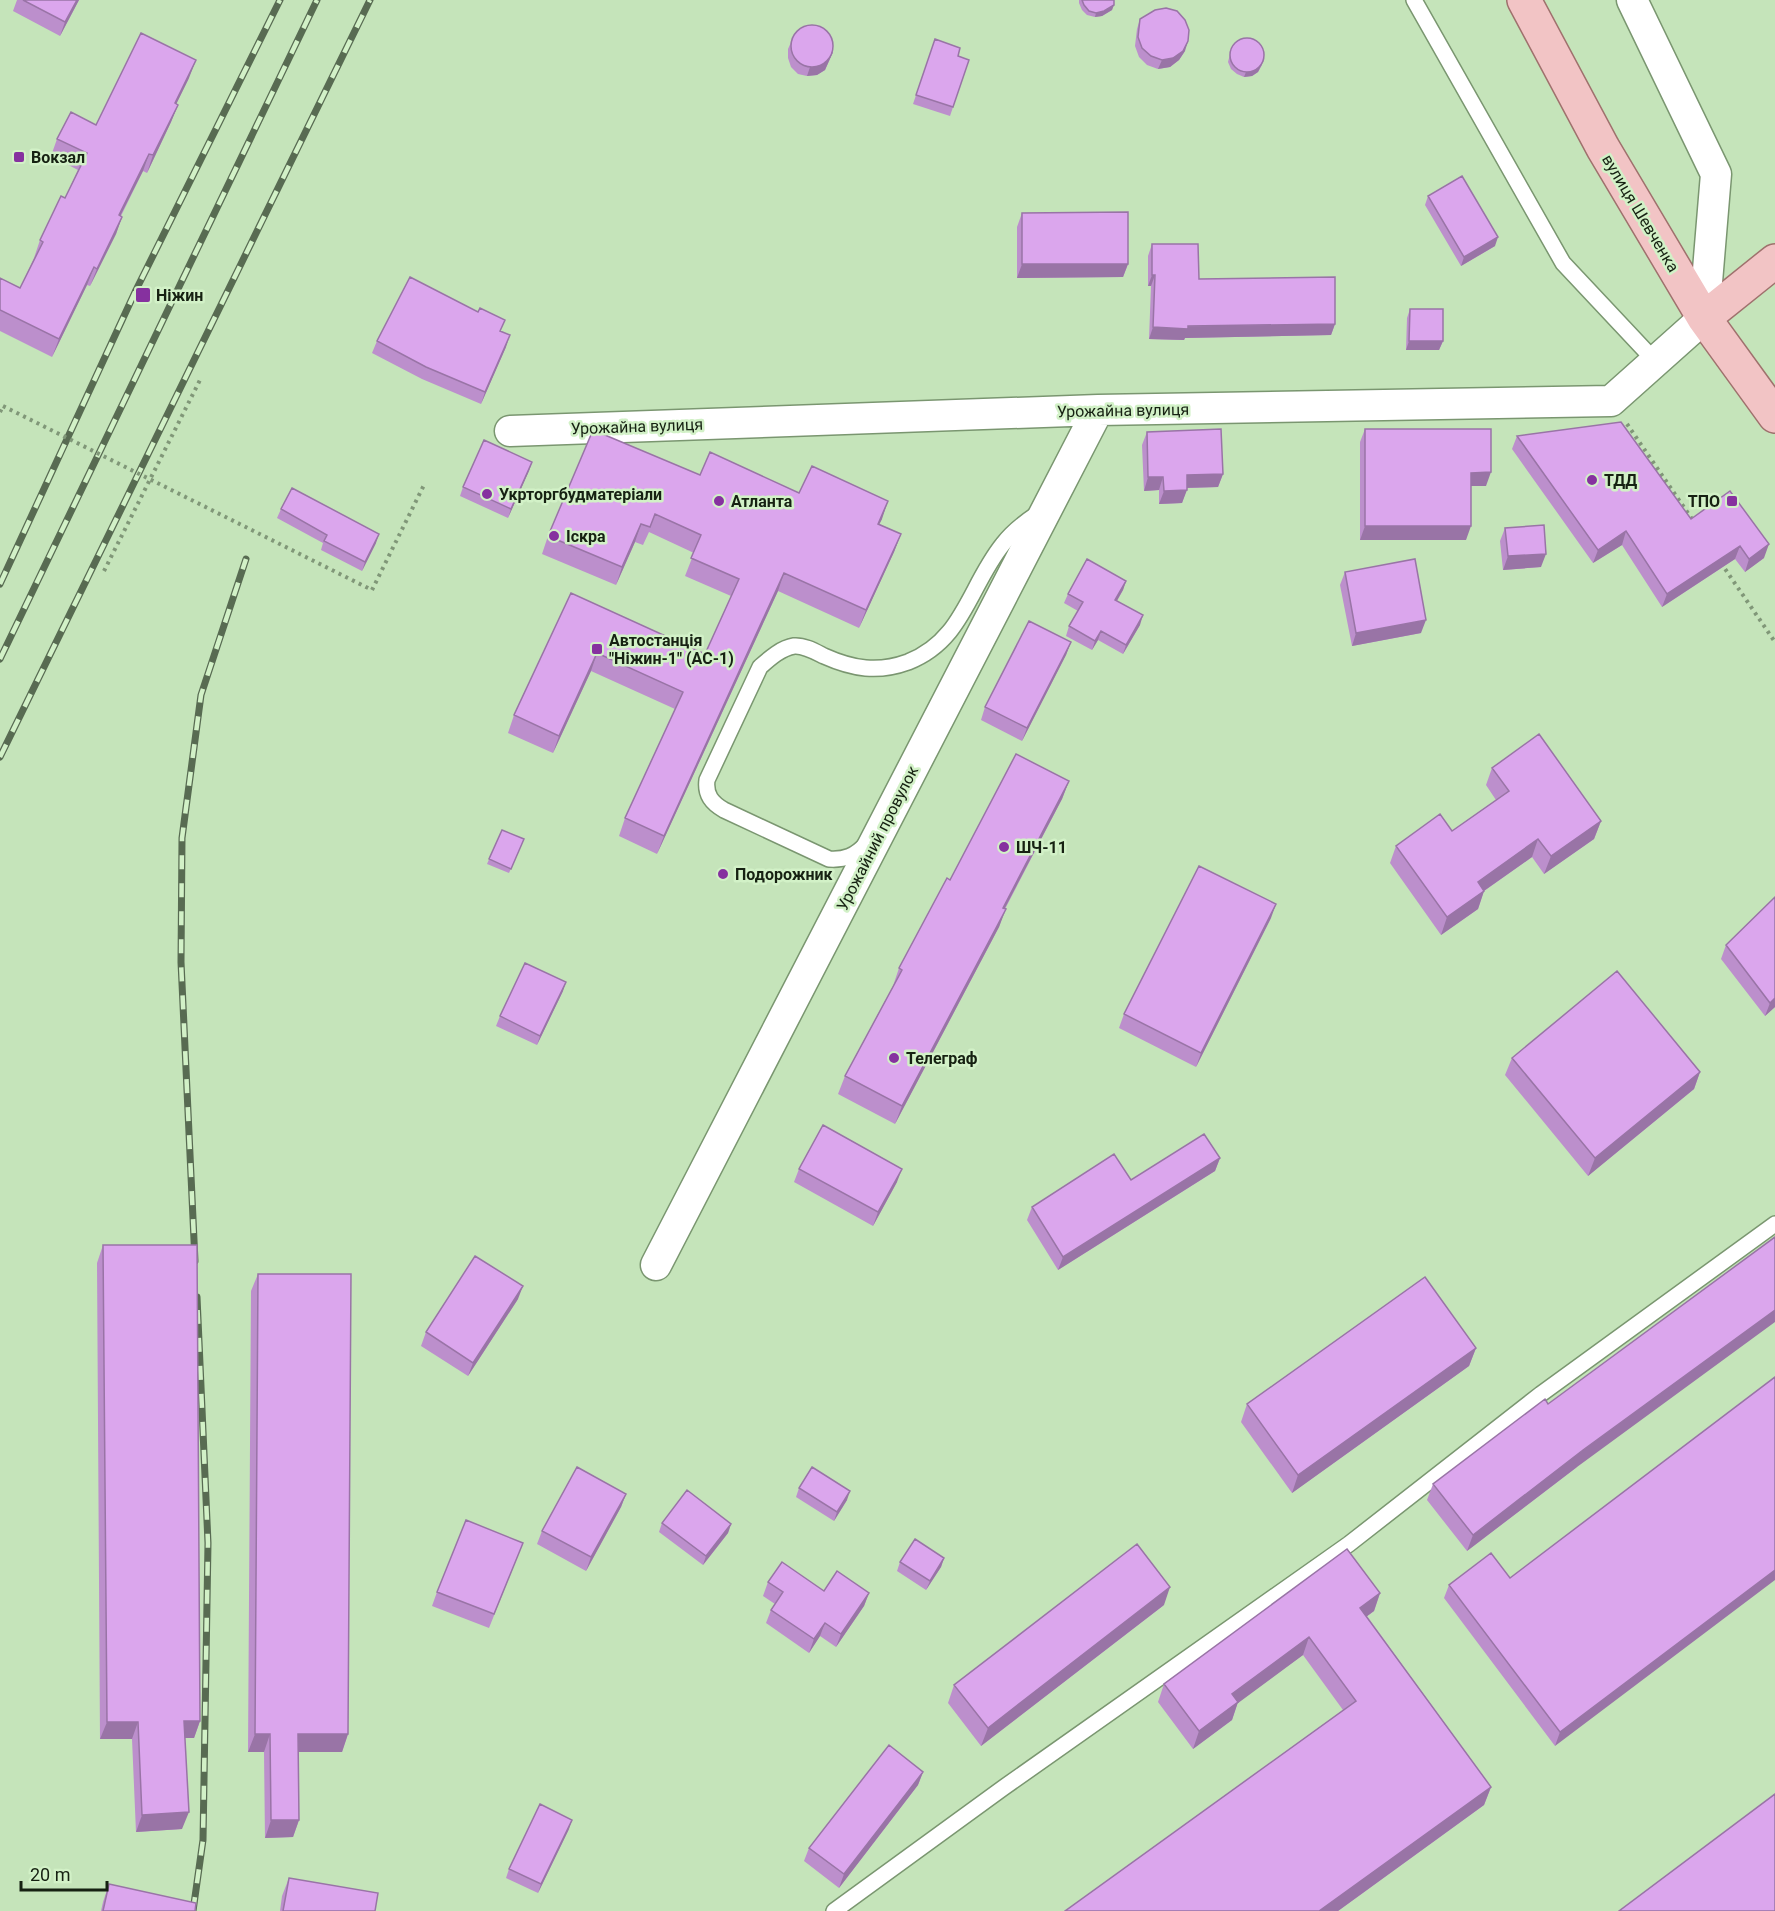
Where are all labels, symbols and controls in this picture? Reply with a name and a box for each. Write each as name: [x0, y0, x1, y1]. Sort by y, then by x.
place label: Вокзал: [31, 148, 85, 167]
marker: Вокзал: [12, 150, 26, 164]
street label: вулиця Шевченка: [1598, 151, 1683, 275]
marker: Ніжин: [134, 286, 152, 304]
place label: Ніжин: [156, 286, 203, 305]
street label: Урожайна вулиця: [1057, 400, 1189, 421]
street label: Урожайна вулиця: [570, 415, 704, 438]
place label: ТДД: [1604, 471, 1637, 490]
marker: ТДД: [1585, 473, 1599, 487]
place label: Укрторгбудматеріали: [499, 485, 662, 504]
marker: Укрторгбудматеріали: [480, 487, 494, 501]
place label: Атланта: [731, 492, 793, 511]
place label: ТПО: [1688, 492, 1720, 511]
marker: Атланта: [712, 494, 726, 508]
marker: ТПО: [1725, 494, 1739, 508]
place label: Іскра: [566, 527, 606, 546]
marker: Іскра: [547, 529, 561, 543]
place label: Автостанція "Ніжин-1" (АС-1): [609, 631, 734, 668]
marker: Автостанція "Ніжин-1" (АС-1): [590, 642, 604, 656]
street label: Урожайний провулок: [833, 762, 922, 914]
place label: ШЧ-11: [1016, 838, 1067, 857]
marker: ШЧ-11: [997, 840, 1011, 854]
place label: Подорожник: [735, 865, 834, 884]
marker: Подорожник: [716, 867, 730, 881]
place label: Телеграф: [906, 1049, 978, 1068]
marker: Телеграф: [887, 1051, 901, 1065]
scale bar: [21, 1854, 106, 1892]
text: 20 m: [30, 1864, 70, 1885]

